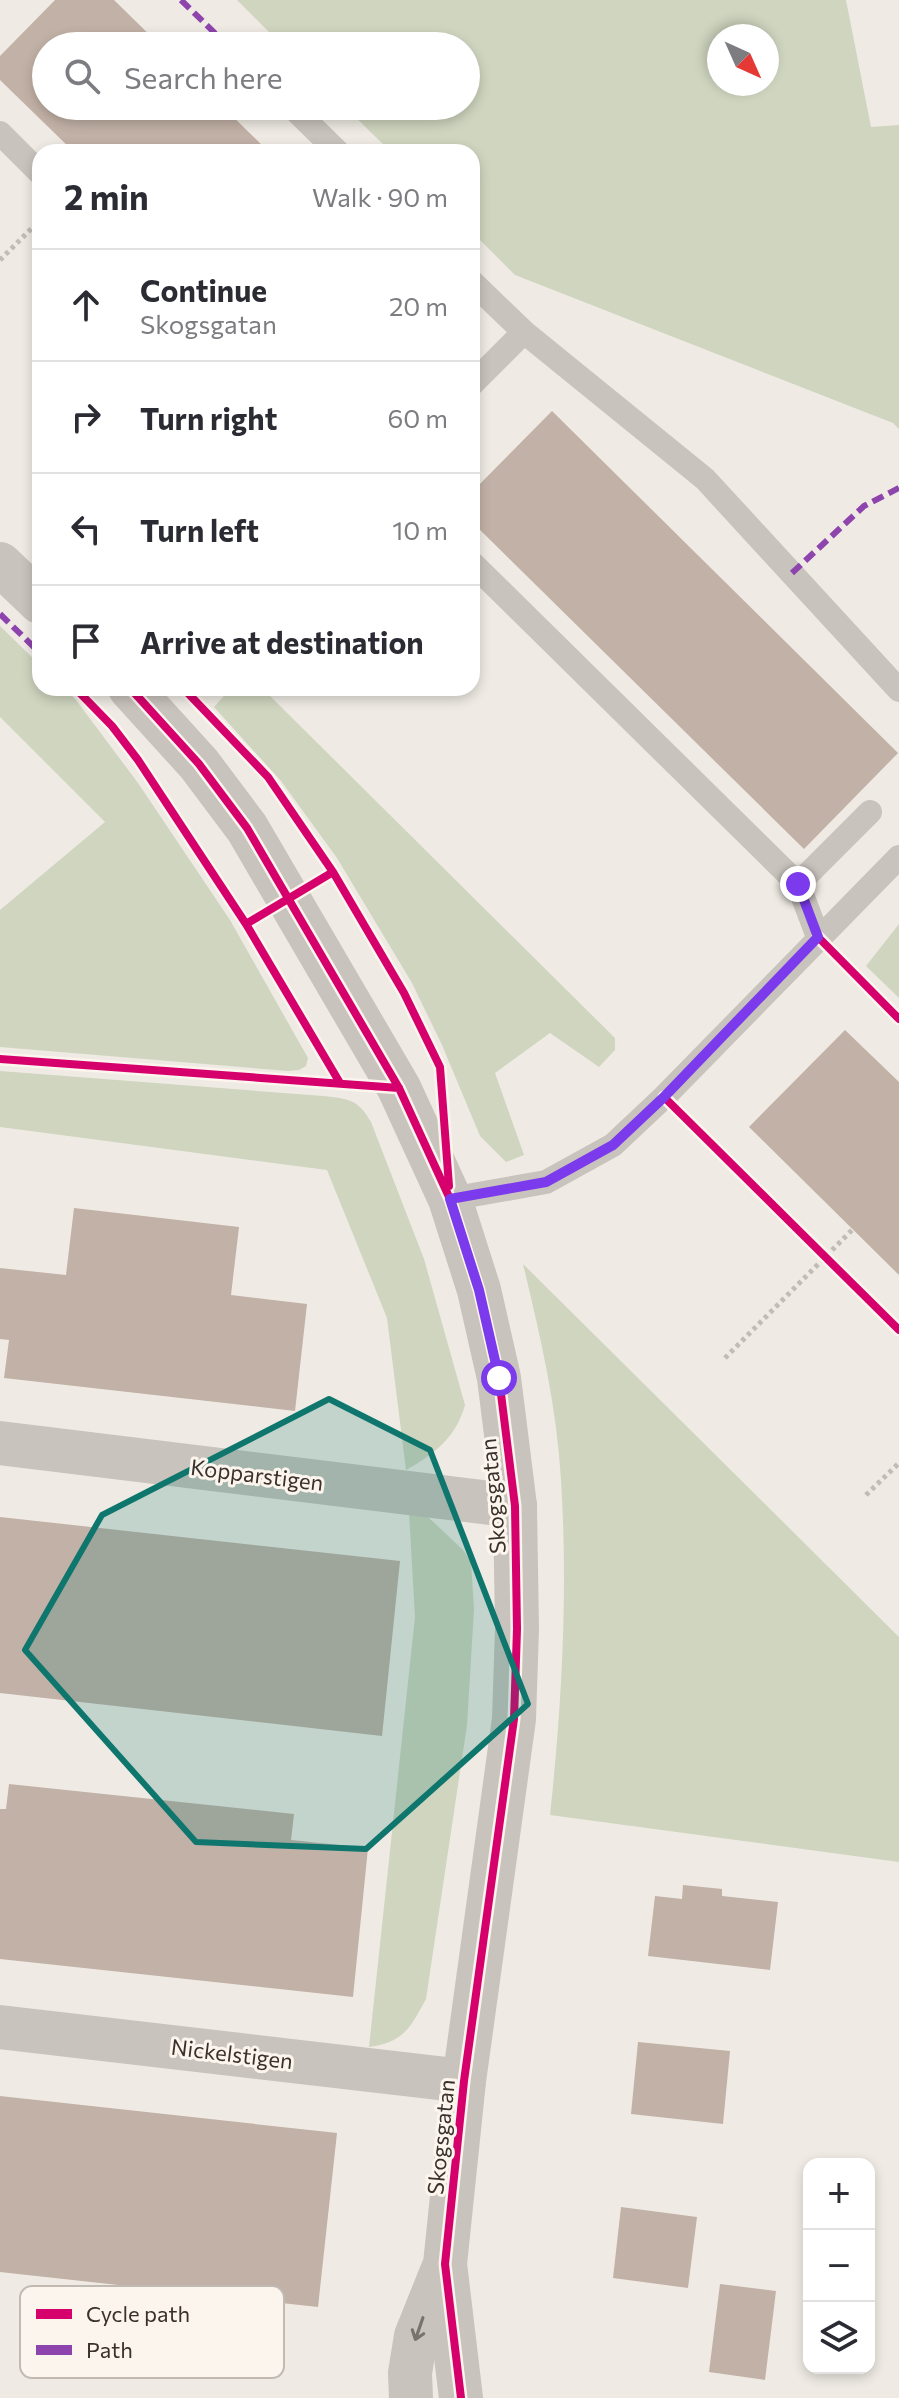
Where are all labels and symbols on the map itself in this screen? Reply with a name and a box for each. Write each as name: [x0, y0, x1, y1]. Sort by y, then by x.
north arrow: [707, 24, 779, 96]
route end: [780, 866, 816, 902]
route start: [481, 1360, 517, 1396]
street label: Skogsgatan: [474, 1437, 511, 1555]
street label: Kopparstigen: [189, 1453, 325, 1496]
street label: Nickelstigen: [170, 2033, 294, 2074]
street label: Skogsgatan: [421, 2078, 460, 2196]
legend: [20, 2286, 284, 2378]
text: Cycle path: [86, 2300, 190, 2327]
one-way arrow: [411, 2316, 426, 2341]
text: Path: [86, 2336, 133, 2363]

